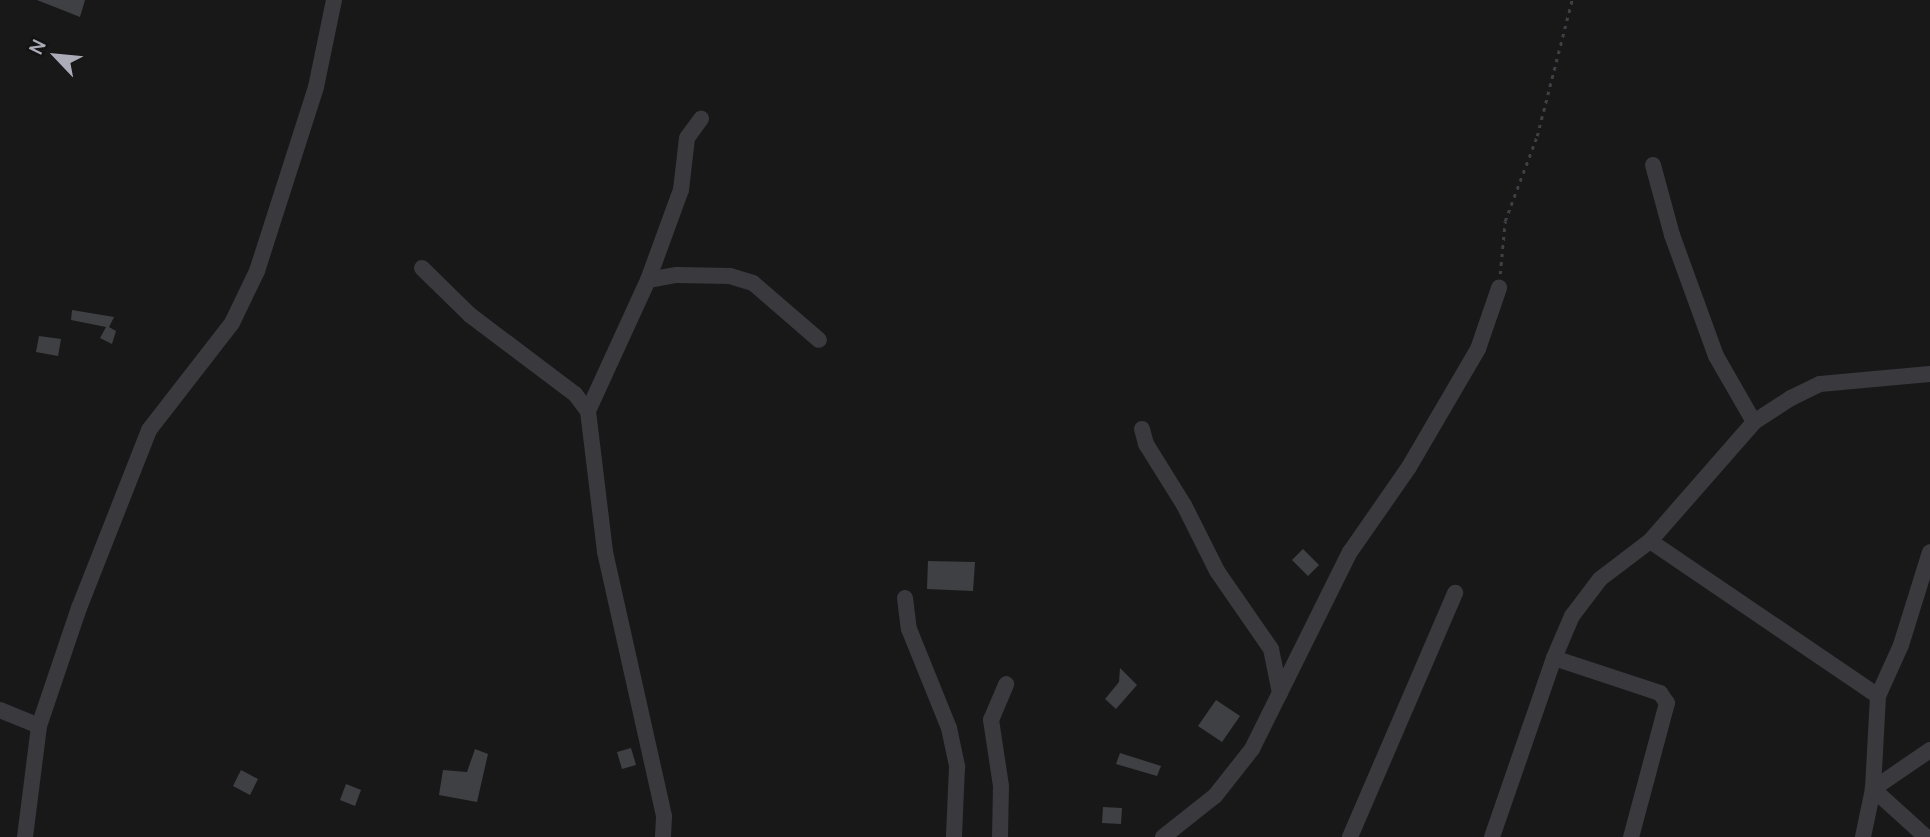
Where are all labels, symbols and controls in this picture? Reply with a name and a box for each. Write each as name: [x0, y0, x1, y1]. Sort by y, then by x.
north arrow: [21, 21, 91, 91]
text: N: [22, 35, 52, 59]

